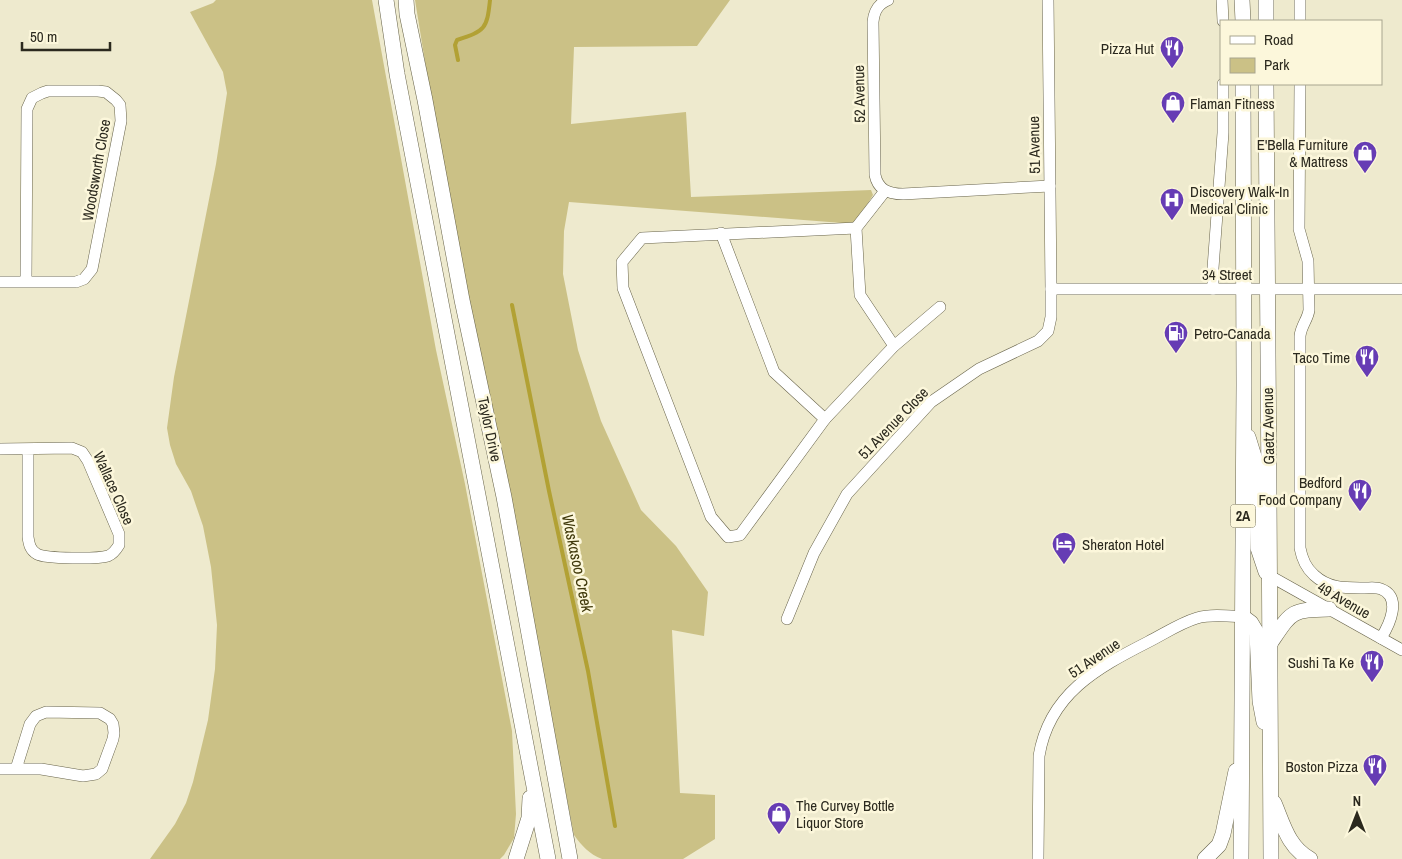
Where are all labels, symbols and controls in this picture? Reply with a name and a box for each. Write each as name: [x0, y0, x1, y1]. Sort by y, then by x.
scale bar: [22, 20, 110, 52]
legend: [1220, 20, 1382, 85]
text: 50 m: [30, 26, 57, 47]
text: Road: [1264, 29, 1293, 50]
restaurant icon: Pizza Hut: [1159, 35, 1185, 69]
place label: Pizza Hut: [1101, 38, 1155, 59]
text: Park: [1264, 54, 1290, 75]
street label: 52 Avenue: [848, 65, 870, 123]
shop icon: Flaman Fitness: [1160, 90, 1186, 124]
place label: Flaman Fitness: [1190, 93, 1275, 114]
street label: 51 Avenue: [1023, 116, 1045, 174]
street label: Woodsworth Close: [77, 117, 115, 223]
place label: E'Bella Furniture & Mattress: [1257, 134, 1348, 172]
shop icon: E'Bella Furniture & Mattress: [1352, 140, 1378, 174]
place label: Discovery Walk-In Medical Clinic: [1190, 181, 1289, 219]
hospital icon: Discovery Walk-In Medical Clinic: [1159, 187, 1185, 221]
street label: 34 Street: [1202, 264, 1253, 285]
fuel station icon: Petro-Canada: [1163, 320, 1189, 354]
place label: Petro-Canada: [1194, 323, 1271, 344]
restaurant icon: Taco Time: [1354, 344, 1380, 378]
place label: Taco Time: [1293, 347, 1350, 368]
street label: 51 Avenue Close: [853, 382, 933, 464]
street label: Gaetz Avenue: [1257, 387, 1279, 465]
street label: Taylor Drive: [473, 395, 507, 464]
street label: Wallace Close: [89, 448, 140, 528]
place label: Bedford Food Company: [1259, 472, 1343, 510]
restaurant icon: Bedford Food Company: [1347, 478, 1373, 512]
road number: 2A: [1230, 504, 1256, 528]
water label: Waskasoo Creek: [557, 512, 599, 614]
hotel icon: Sheraton Hotel: [1051, 531, 1077, 565]
place label: Sheraton Hotel: [1082, 534, 1164, 555]
street label: 49 Avenue: [1314, 576, 1374, 624]
street label: 51 Avenue: [1064, 633, 1124, 683]
restaurant icon: Sushi Ta Ke: [1359, 649, 1385, 683]
place label: Sushi Ta Ke: [1288, 652, 1354, 673]
restaurant icon: Boston Pizza: [1362, 753, 1388, 787]
place label: Boston Pizza: [1286, 756, 1358, 777]
north arrow: [1332, 789, 1382, 839]
text: N: [1353, 792, 1361, 810]
place label: The Curvey Bottle Liquor Store: [796, 795, 895, 833]
shop icon: The Curvey Bottle Liquor Store: [766, 801, 792, 835]

